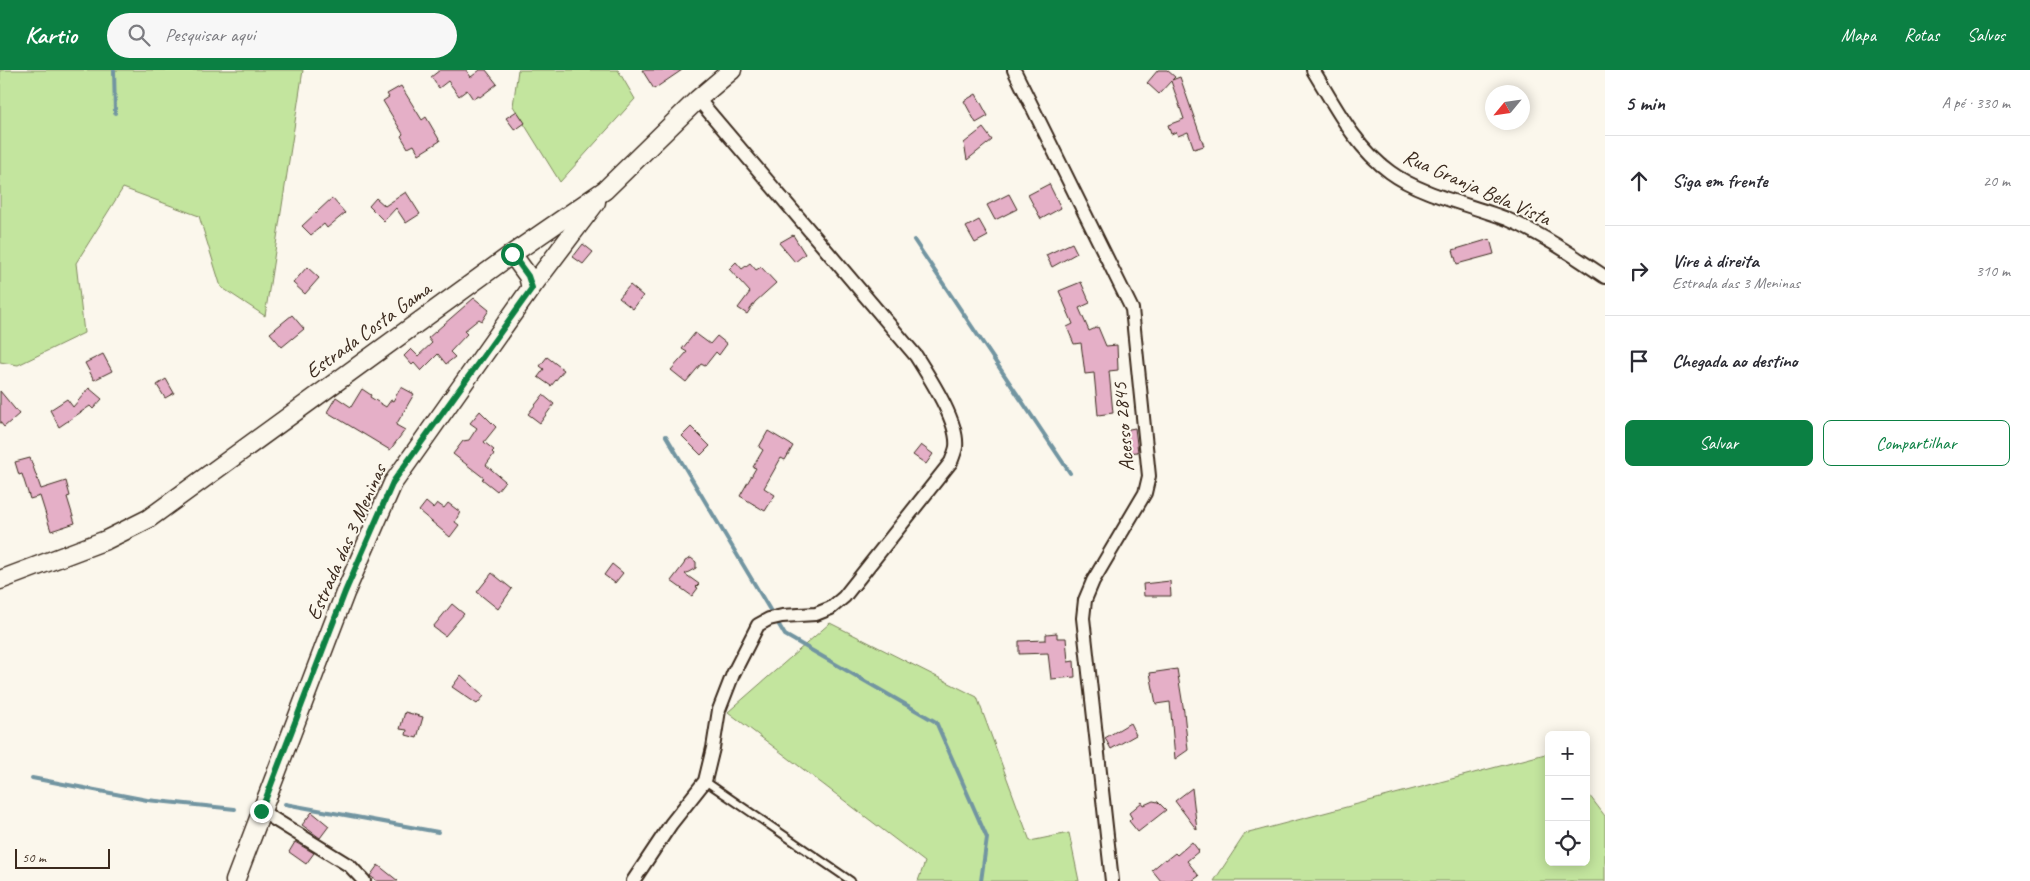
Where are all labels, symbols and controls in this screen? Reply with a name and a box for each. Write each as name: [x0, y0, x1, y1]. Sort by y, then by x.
search box: [107, 13, 457, 58]
text: Kartio: [25, 20, 77, 50]
icon: search: [125, 21, 153, 49]
text: Pesquisar aqui: [165, 23, 255, 47]
text: Mapa: [1841, 24, 1876, 46]
text: Rotas: [1904, 24, 1939, 46]
text: Salvos: [1967, 24, 2005, 46]
north arrow: [1485, 85, 1530, 130]
text: 5 min: [1625, 90, 1665, 116]
text: A pé · 330 m: [1942, 93, 2010, 113]
street label: Rua Granja Bela Vista: [1399, 143, 1556, 232]
icon: ahead: [1625, 167, 1653, 195]
text: Siga em frente: [1672, 169, 1768, 193]
text: 20 m: [1983, 171, 2010, 191]
route start: [501, 243, 524, 266]
text: Vire à direita: [1672, 249, 1759, 273]
icon: right: [1625, 257, 1653, 285]
text: 310 m: [1976, 261, 2010, 281]
text: Estrada das 3 Meninas: [1672, 273, 1800, 293]
street label: Estrada Costa Gama: [300, 274, 438, 384]
icon: arrive: [1625, 347, 1653, 375]
text: Chegada ao destino: [1672, 349, 1798, 373]
street label: Acesso 2845: [1106, 380, 1140, 473]
button: Salvar: [1625, 420, 1813, 466]
button: Compartilhar: [1823, 420, 2010, 466]
street label: Estrada das 3 Meninas: [300, 458, 393, 624]
map controls: [1545, 731, 1590, 866]
button: +: [1545, 731, 1590, 776]
button: −: [1545, 776, 1590, 821]
route end: [250, 800, 273, 823]
button: locate: [1545, 821, 1590, 866]
scale bar: [15, 846, 110, 869]
text: 50 m: [22, 849, 46, 866]

